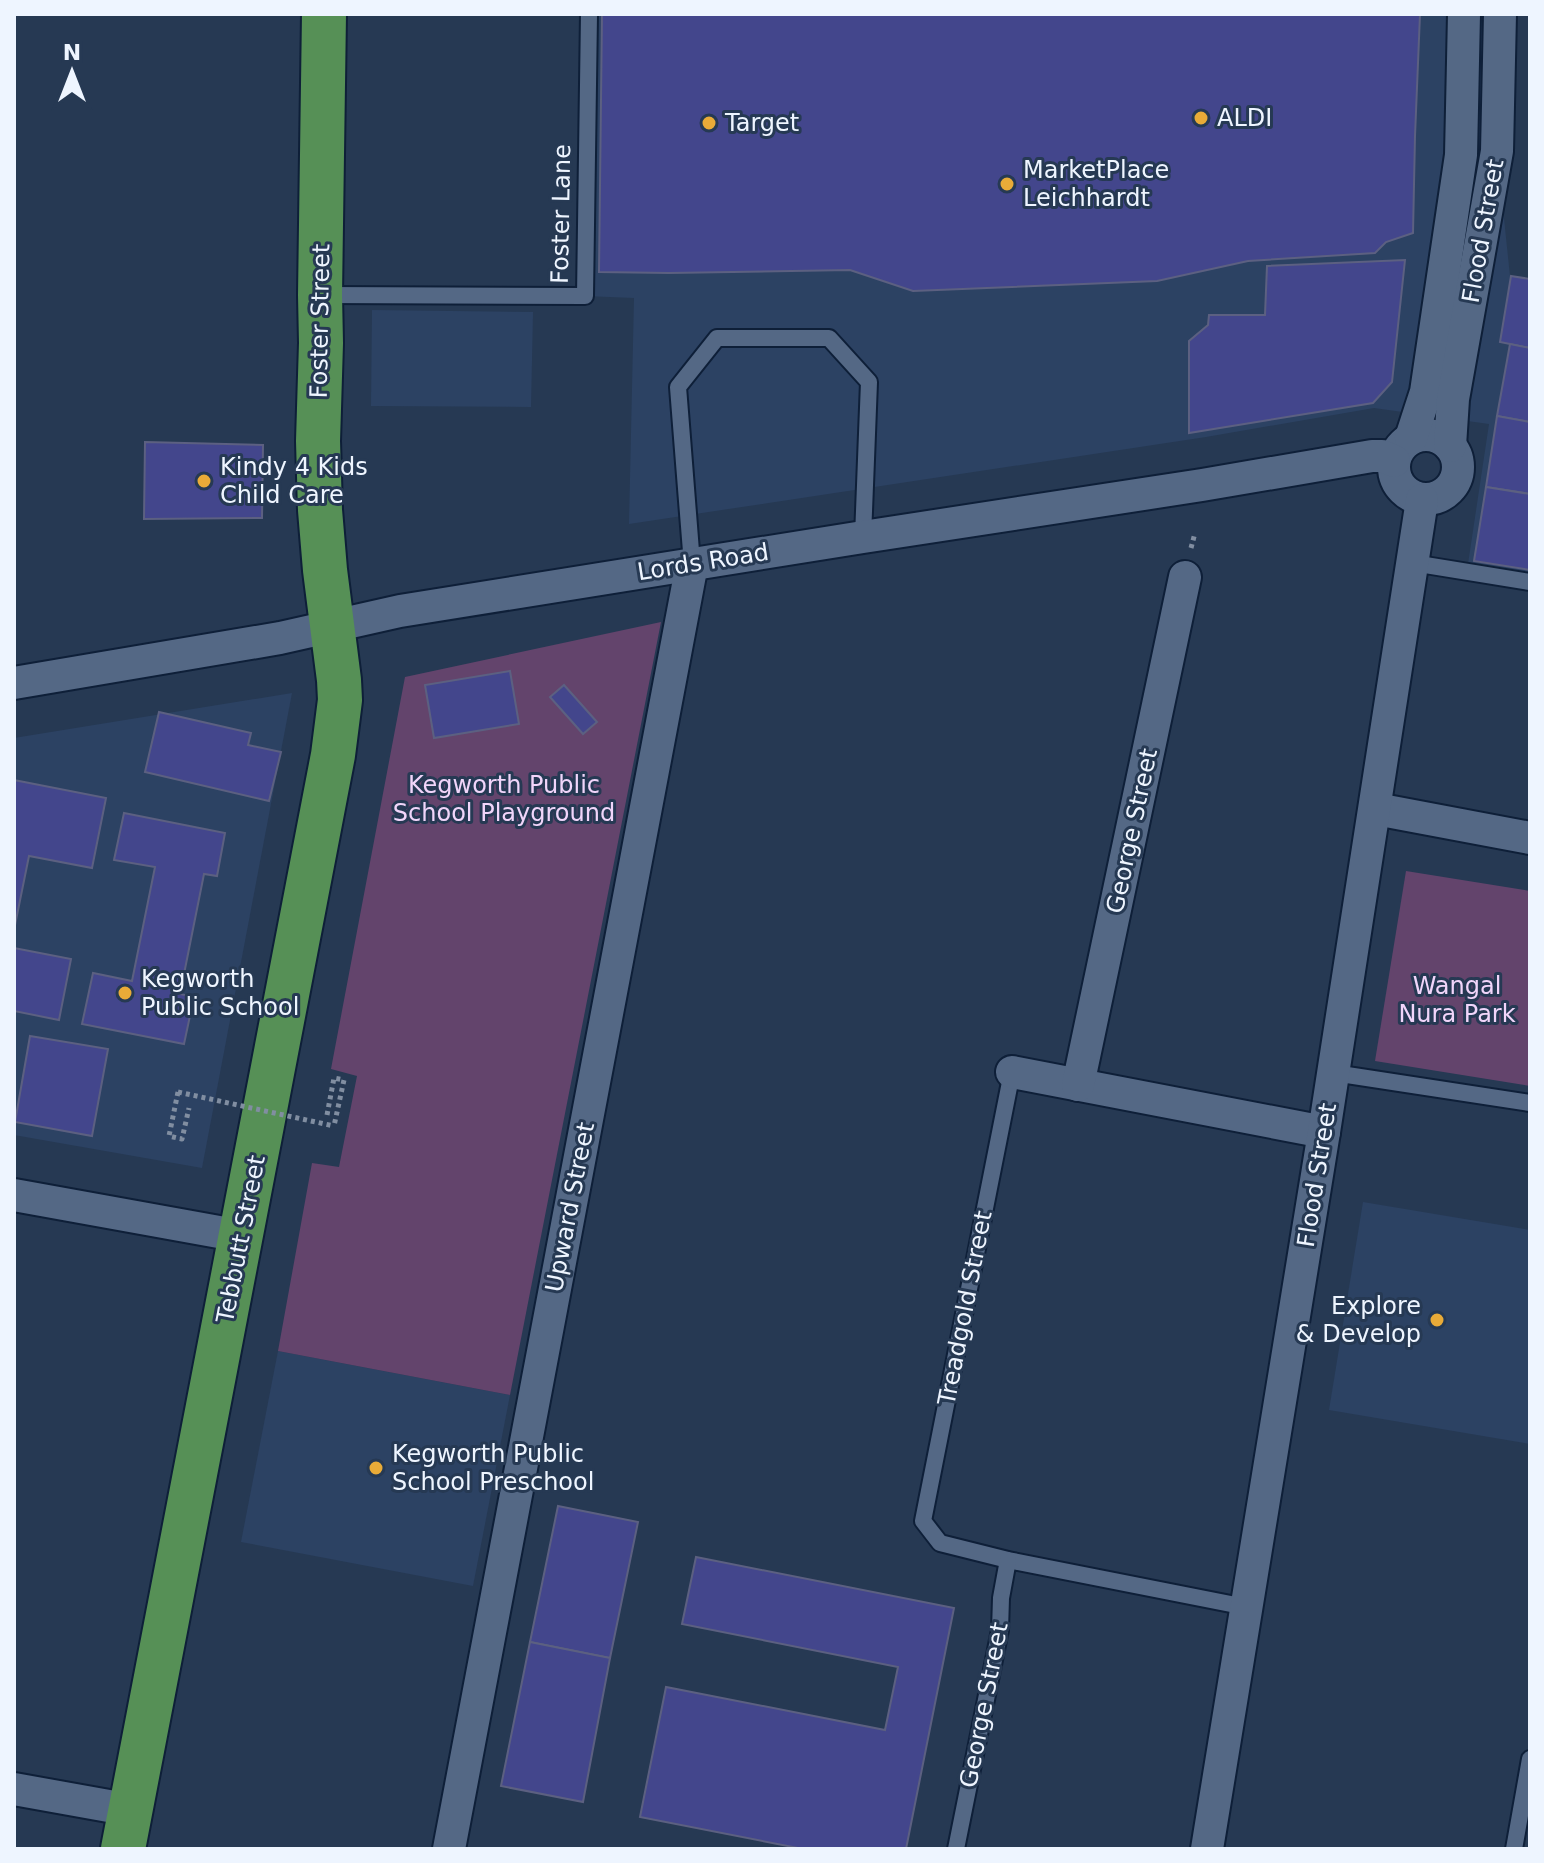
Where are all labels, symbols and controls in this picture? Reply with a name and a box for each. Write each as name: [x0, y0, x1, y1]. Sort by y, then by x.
north arrow: [32, 32, 112, 112]
text: N: [63, 40, 81, 65]
place label: ALDI: [1217, 104, 1272, 132]
place label: Target: [724, 109, 799, 137]
marker: ALDI: [1192, 109, 1210, 127]
marker: Target: [700, 114, 718, 132]
street label: Foster Lane: [546, 144, 576, 284]
place label: MarketPlace Leichhardt: [1023, 156, 1169, 212]
street label: Flood Street: [1457, 157, 1509, 305]
marker: MarketPlace Leichhardt: [998, 175, 1016, 193]
street label: Foster Street: [305, 243, 335, 399]
place label: Kindy 4 Kids Child Care: [220, 453, 368, 509]
marker: Kindy 4 Kids Child Care: [195, 472, 213, 490]
street label: Lords Road: [635, 538, 771, 586]
street label: George Street: [1101, 746, 1163, 916]
park label: Kegworth Public School Playground: [393, 771, 615, 827]
place label: Kegworth Public School: [141, 965, 299, 1021]
park label: Wangal Nura Park: [1398, 972, 1516, 1028]
marker: Kegworth Public School: [116, 984, 134, 1002]
street label: Flood Street: [1292, 1101, 1342, 1249]
street label: Upward Street: [540, 1120, 600, 1294]
street label: Tebbutt Street: [211, 1153, 271, 1326]
street label: Treadgold Street: [932, 1208, 998, 1409]
place label: Explore & Develop: [1296, 1292, 1421, 1348]
marker: Explore & Develop: [1428, 1311, 1446, 1329]
place label: Kegworth Public School Preschool: [392, 1440, 594, 1496]
marker: Kegworth Public School Preschool: [367, 1459, 385, 1477]
street label: George Street: [954, 1620, 1014, 1790]

